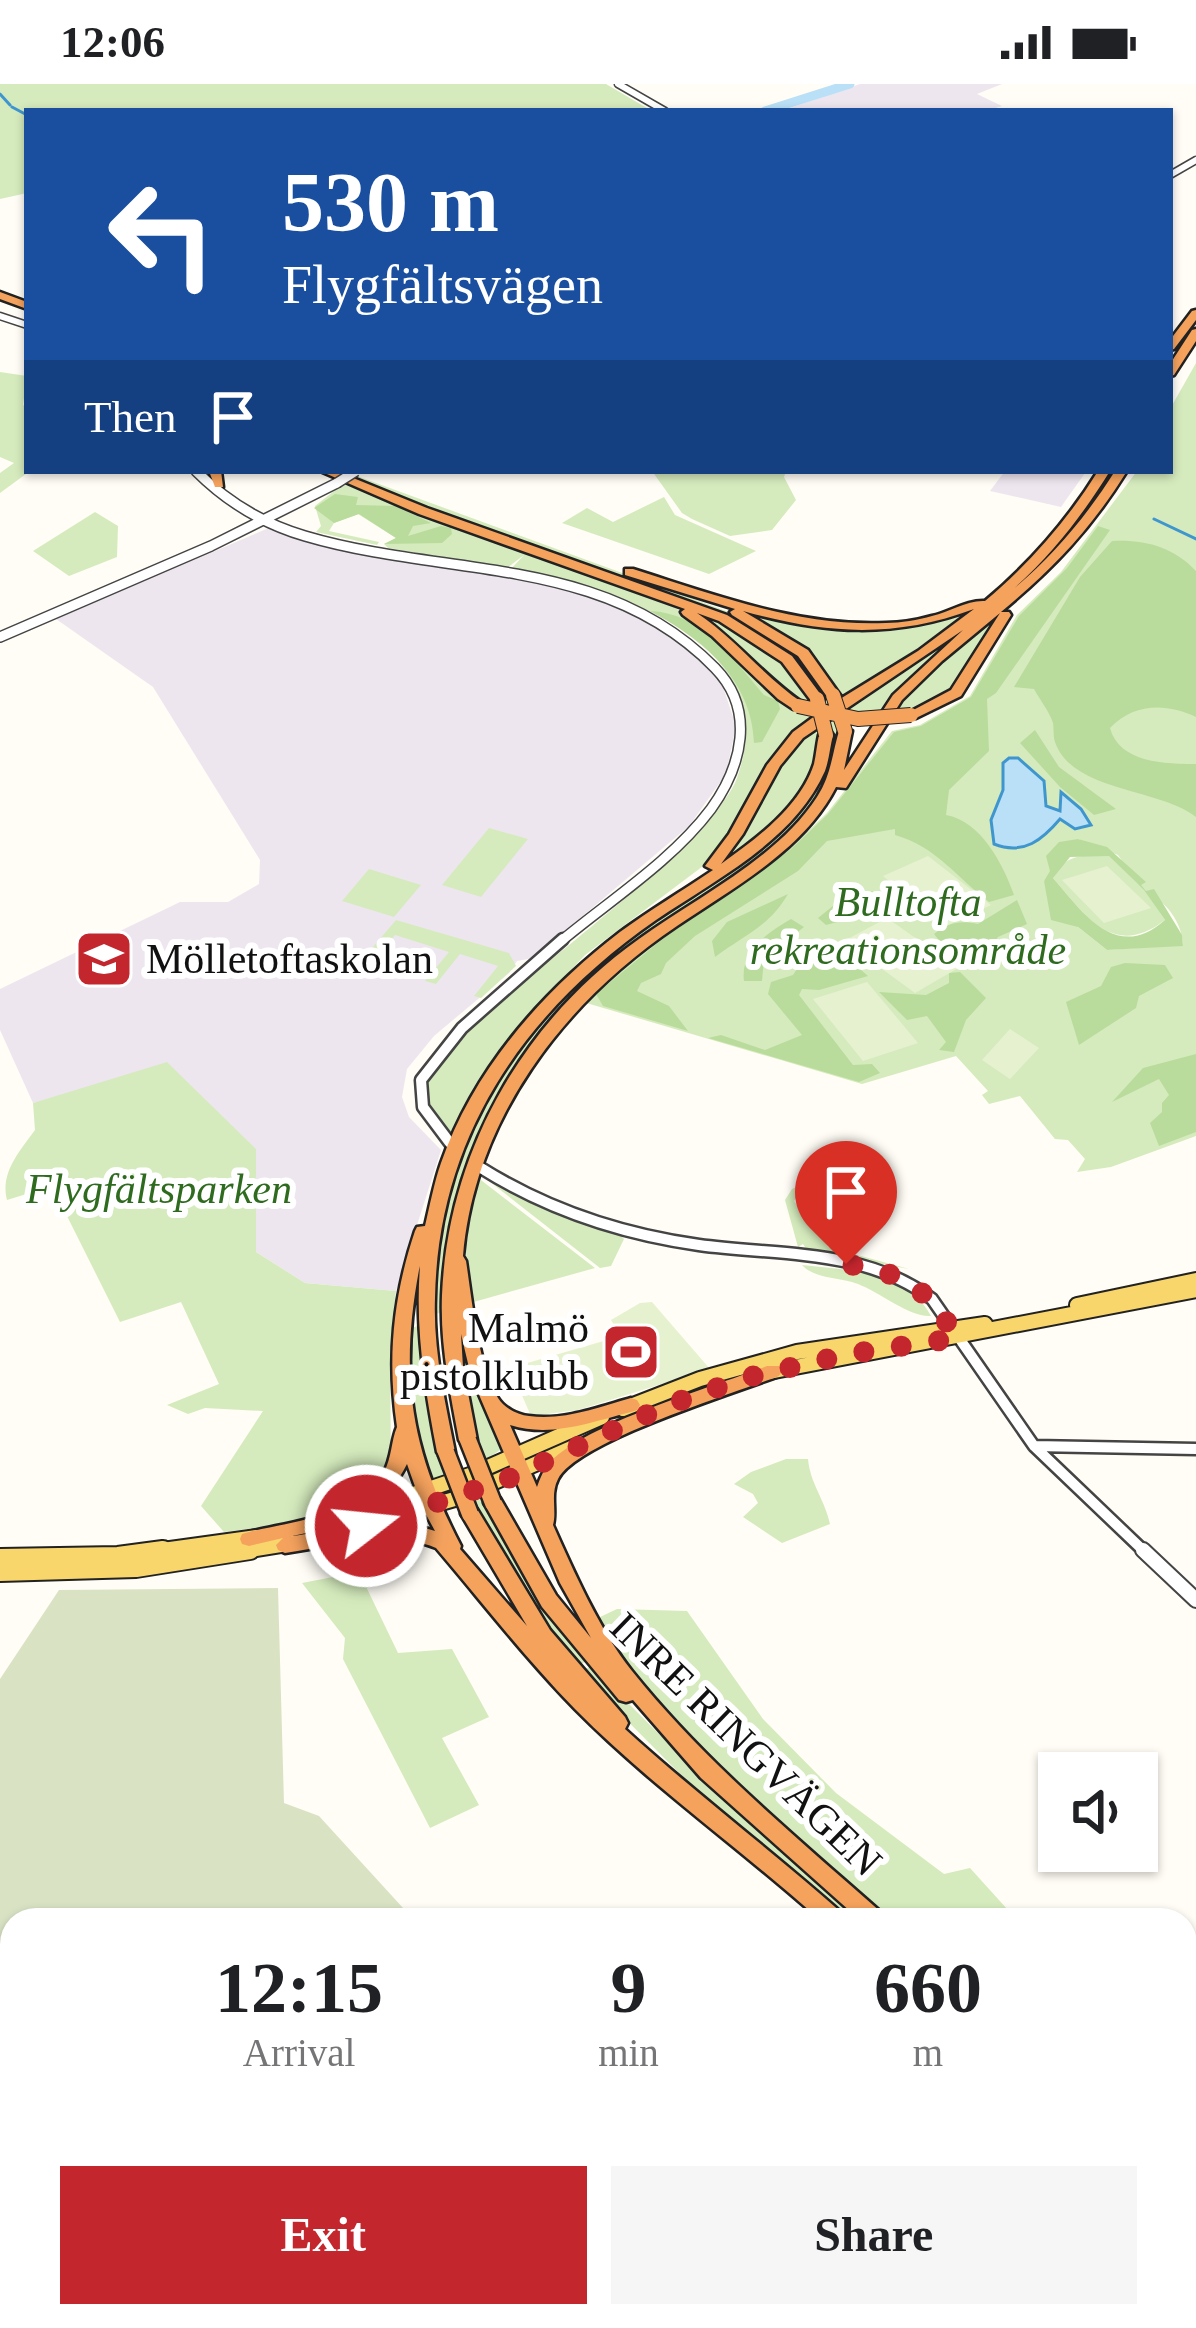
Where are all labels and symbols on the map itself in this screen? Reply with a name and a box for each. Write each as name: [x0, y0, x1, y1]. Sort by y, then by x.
park label: Bulltofta rekreationsområde: [750, 879, 1066, 973]
school or university icon: Mölletoftaskolan: [73, 928, 135, 990]
place label: Mölletoftaskolan: [146, 936, 433, 982]
pin: [795, 1141, 897, 1264]
park label: Flygfältsparken: [25, 1166, 292, 1212]
place label: Malmö pistolklubb: [400, 1305, 589, 1399]
sports icon: Malmö pistolklubb: [600, 1321, 662, 1383]
position arrow: [303, 1463, 429, 1589]
street label: INRE RINGVÄGEN: [601, 1603, 891, 1885]

